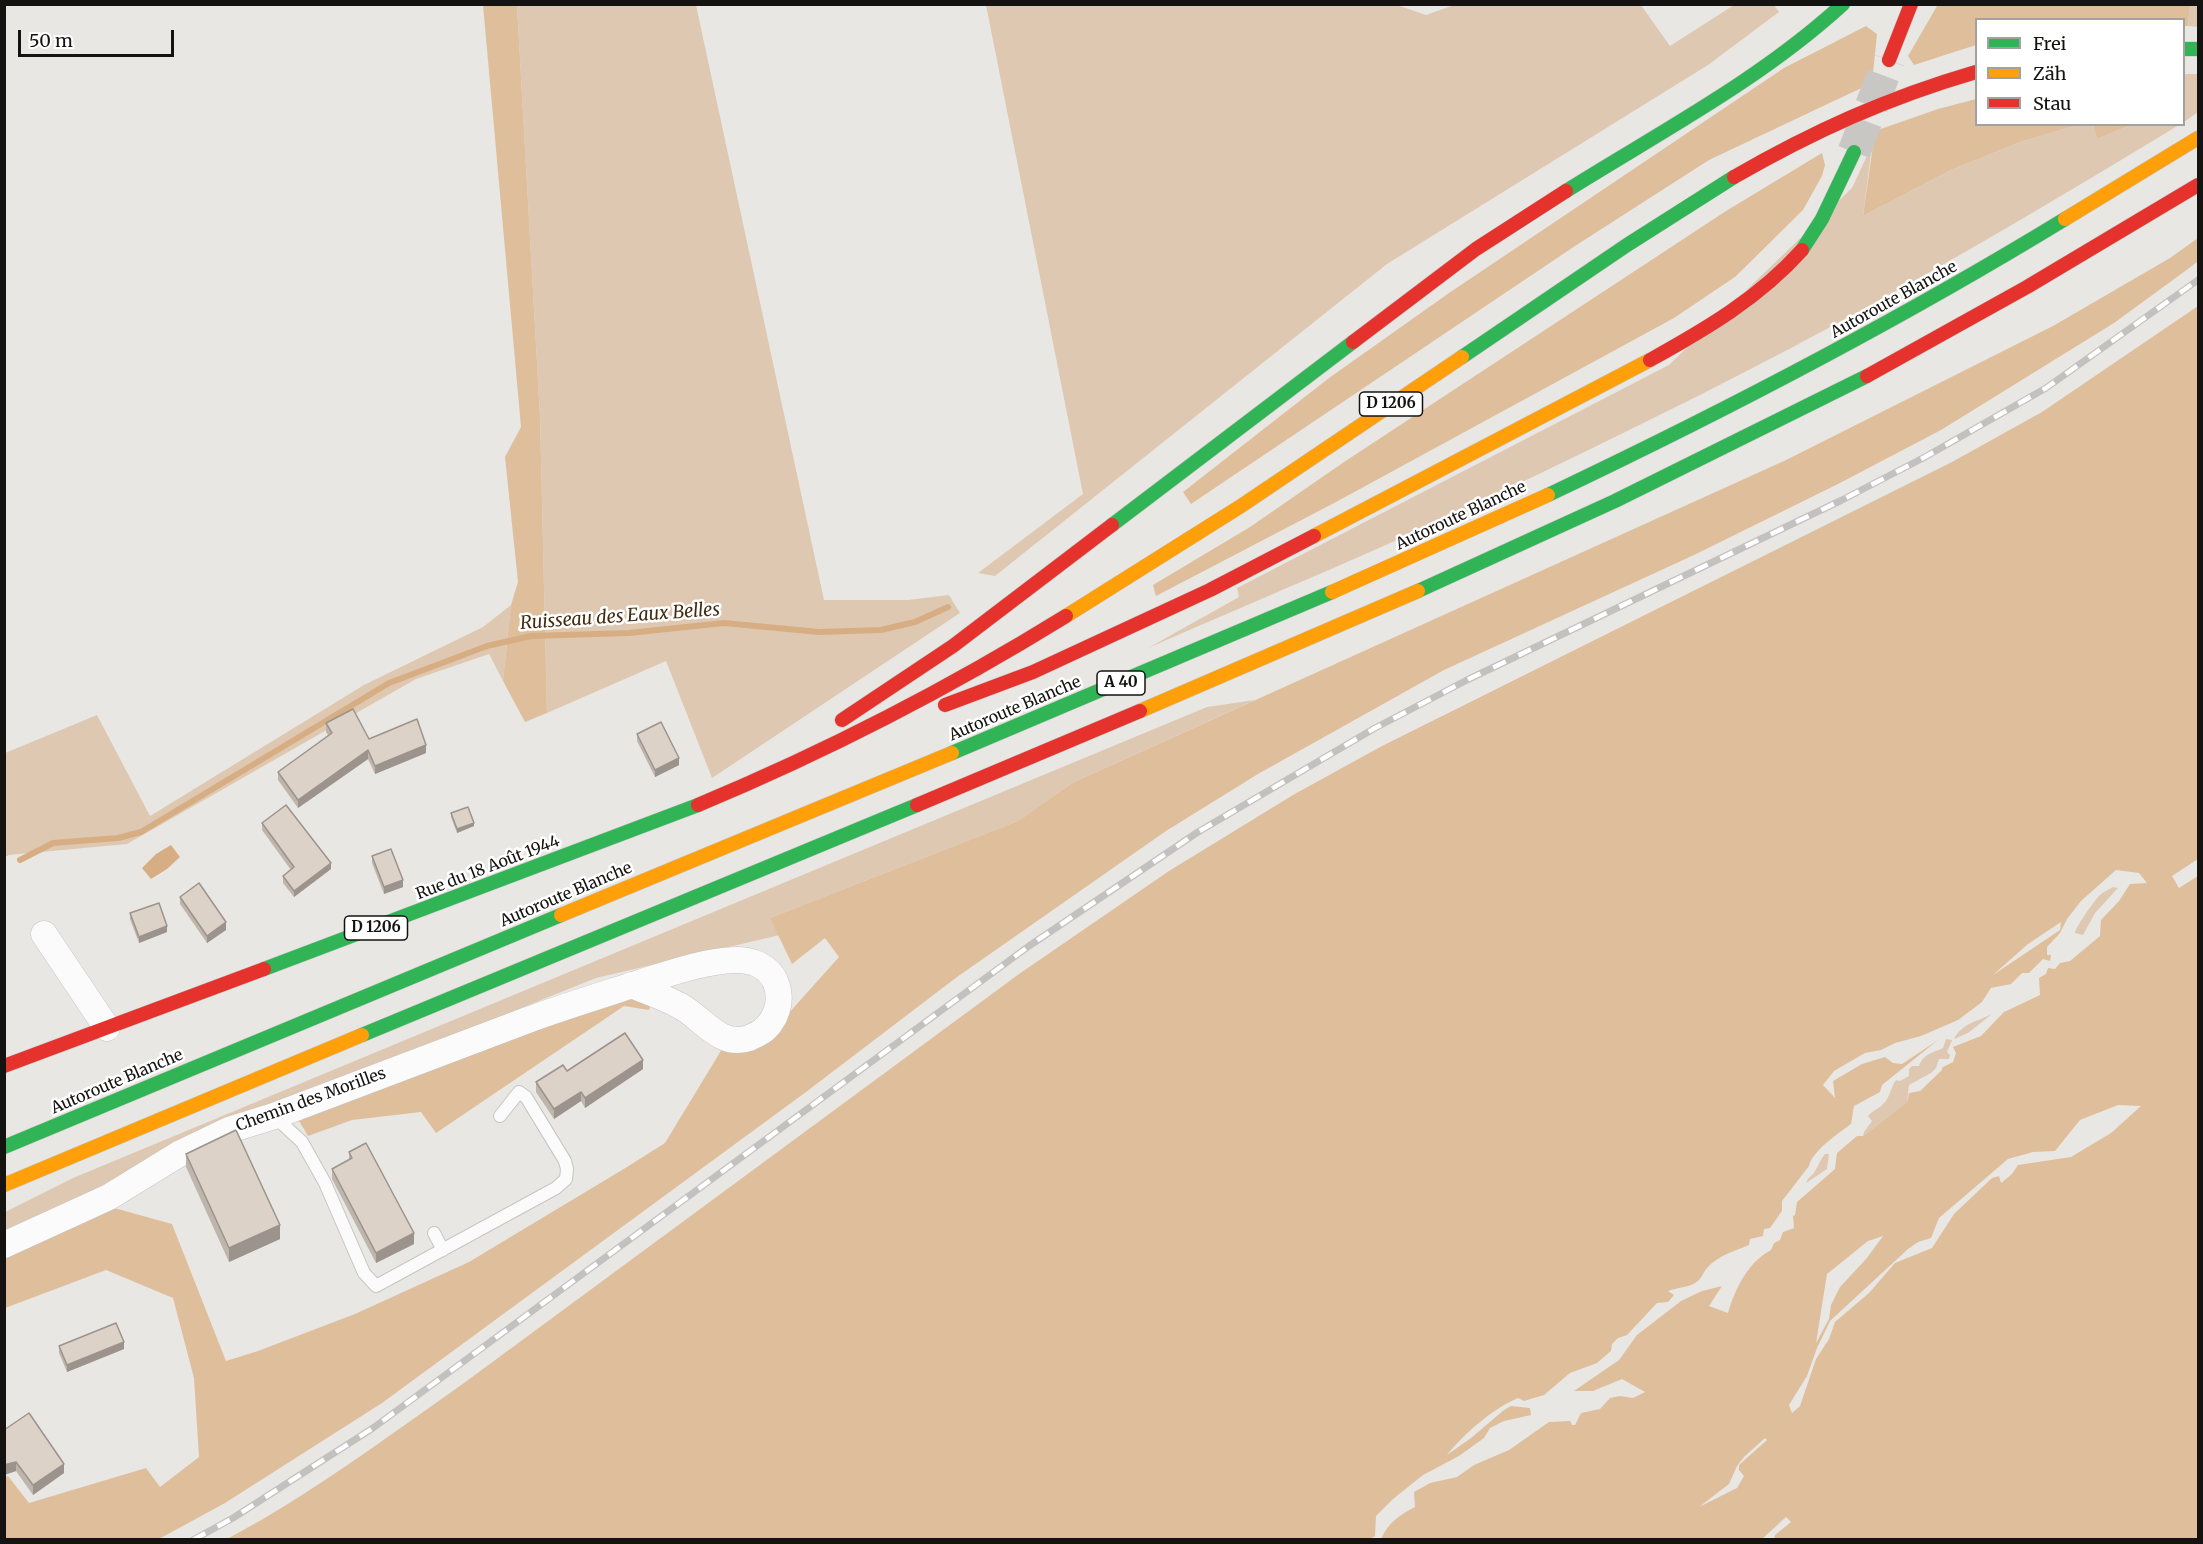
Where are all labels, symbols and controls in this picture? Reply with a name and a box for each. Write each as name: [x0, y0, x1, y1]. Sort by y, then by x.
scale bar: [21, 18, 177, 56]
legend: [1975, 18, 2185, 126]
text: 50 m: [29, 29, 73, 52]
text: Frei: [2033, 32, 2066, 55]
text: Zäh: [2033, 62, 2066, 85]
text: Stau: [2033, 92, 2071, 115]
street label: Autoroute Blanche: [1827, 257, 1961, 343]
road number: D 1206: [1360, 392, 1422, 416]
street label: Autoroute Blanche: [1393, 477, 1529, 555]
water label: Ruisseau des Eaux Belles: [519, 599, 721, 635]
road number: A 40: [1097, 671, 1145, 695]
street label: Autoroute Blanche: [946, 673, 1084, 745]
street label: Rue du 18 Août 1944: [413, 832, 563, 904]
street label: Autoroute Blanche: [497, 859, 635, 931]
road number: D 1206: [344, 916, 407, 940]
street label: Autoroute Blanche: [48, 1046, 186, 1118]
street label: Chemin des Morilles: [233, 1064, 389, 1136]

